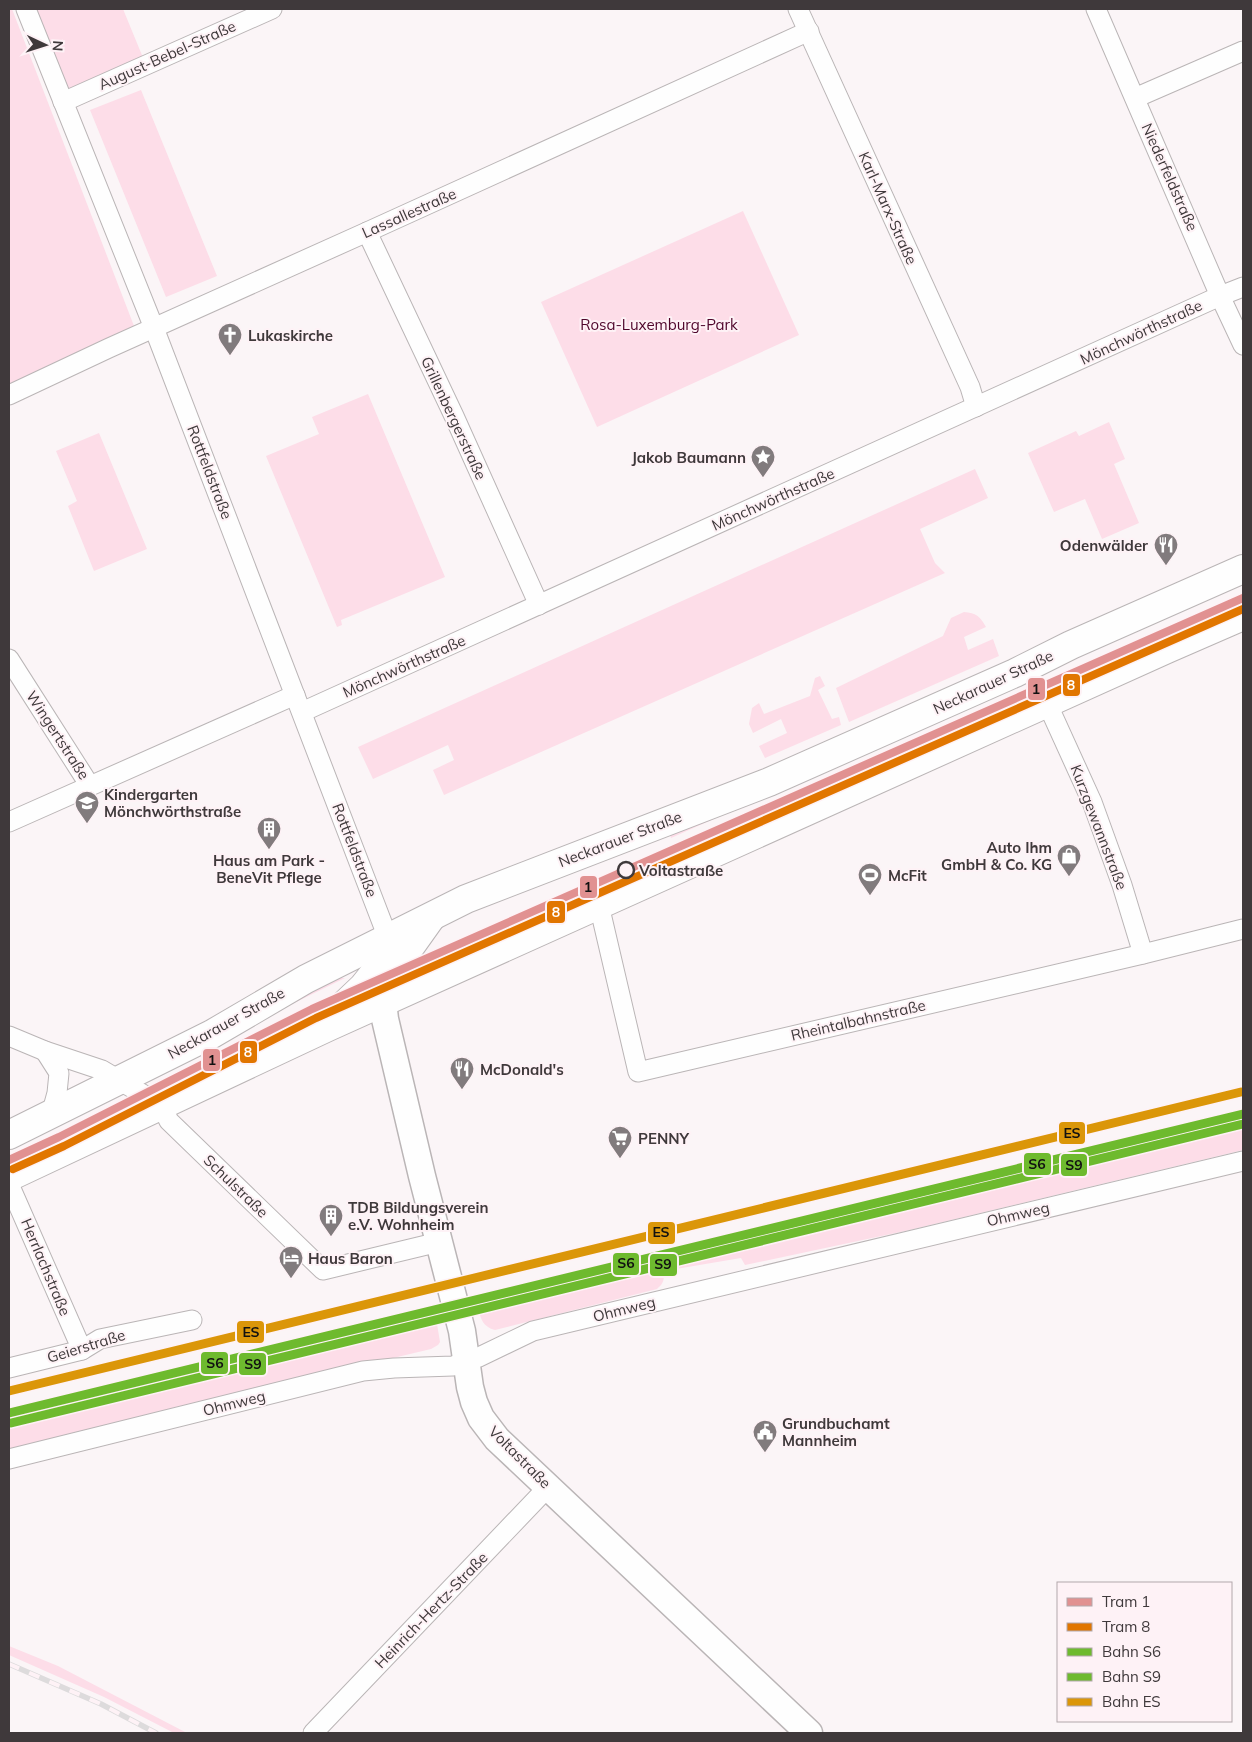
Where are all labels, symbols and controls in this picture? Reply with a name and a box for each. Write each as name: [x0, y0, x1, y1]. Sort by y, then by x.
street label: August-Bebel-Straße: [95, 16, 239, 94]
north arrow: [20, 20, 70, 70]
text: N: [49, 40, 67, 52]
street label: Niederfeldstraße: [1138, 120, 1202, 234]
street label: Karl-Marx-Straße: [855, 149, 921, 267]
street label: Lassallestraße: [359, 184, 459, 242]
street label: Mönchwörthstraße: [1077, 295, 1205, 369]
park label: Rosa-Luxemburg-Park: [580, 315, 738, 334]
church icon: Lukaskirche: [217, 322, 243, 356]
place label: Lukaskirche: [248, 326, 333, 345]
street label: Grillenbergerstraße: [417, 353, 491, 483]
street label: Rottfeldstraße: [183, 422, 237, 522]
place icon: Jakob Baumann: [750, 444, 776, 478]
place label: Jakob Baumann: [631, 448, 746, 467]
street label: Mönchwörthstraße: [709, 463, 837, 535]
restaurant icon: Odenwälder: [1153, 532, 1179, 566]
place label: Odenwälder: [1060, 536, 1148, 555]
street label: Mönchwörthstraße: [340, 630, 468, 702]
street label: Neckarauer Straße: [930, 646, 1056, 718]
line badge: 8: [1062, 673, 1081, 697]
text: 8: [1067, 676, 1075, 694]
line badge: 1: [1027, 677, 1046, 701]
text: 1: [1032, 680, 1040, 698]
street label: Wingertstraße: [22, 687, 94, 783]
street label: Kurzgewannstraße: [1066, 762, 1132, 892]
place label: Kindergarten Mönchwörthstraße: [104, 785, 241, 821]
school or university icon: Kindergarten Mönchwörthstraße: [74, 790, 100, 824]
street label: Rottfeldstraße: [328, 800, 382, 900]
street label: Neckarauer Straße: [556, 807, 684, 871]
building icon: Haus am Park - BeneVit Pflege: [256, 816, 282, 850]
place label: Auto Ihm GmbH & Co. KG: [941, 838, 1052, 874]
shop icon: Auto Ihm GmbH & Co. KG: [1056, 843, 1082, 877]
place label: Haus am Park - BeneVit Pflege: [213, 851, 325, 887]
marker: Voltastraße: [617, 861, 635, 879]
place label: Voltastraße: [638, 861, 723, 880]
sports icon: McFit: [857, 862, 883, 896]
place label: McFit: [888, 866, 927, 885]
line badge: 1: [579, 875, 598, 899]
text: 1: [584, 878, 592, 896]
line badge: 8: [546, 900, 566, 924]
text: 8: [552, 903, 560, 921]
street label: Neckarauer Straße: [164, 983, 288, 1063]
street label: Rheintalbahnstraße: [789, 995, 927, 1045]
line badge: 8: [239, 1040, 258, 1064]
text: 8: [244, 1043, 252, 1061]
line badge: 1: [202, 1048, 221, 1072]
text: 1: [208, 1051, 216, 1069]
restaurant icon: McDonald's: [449, 1056, 475, 1090]
place label: McDonald's: [480, 1060, 564, 1079]
line badge: ES: [1058, 1121, 1086, 1145]
text: ES: [1063, 1124, 1081, 1142]
supermarket icon: PENNY: [607, 1125, 633, 1159]
place label: PENNY: [638, 1129, 690, 1148]
street label: Schulstraße: [200, 1151, 272, 1221]
line badge: S6: [1023, 1152, 1052, 1176]
line badge: S9: [1060, 1153, 1088, 1177]
text: S6: [1028, 1155, 1046, 1173]
text: S9: [1065, 1156, 1083, 1174]
place label: TDB Bildungsverein e.V. Wohnheim: [348, 1198, 489, 1234]
street label: Ohmweg: [985, 1198, 1051, 1230]
building icon: TDB Bildungsverein e.V. Wohnheim: [318, 1203, 344, 1237]
street label: Herrlachstraße: [17, 1215, 75, 1319]
line badge: ES: [647, 1221, 676, 1245]
text: ES: [652, 1223, 670, 1241]
hotel icon: Haus Baron: [278, 1245, 304, 1279]
place label: Haus Baron: [308, 1249, 393, 1268]
line badge: S6: [612, 1252, 640, 1276]
line badge: S9: [649, 1253, 678, 1277]
text: S6: [617, 1254, 635, 1272]
text: S9: [654, 1255, 672, 1273]
street label: Ohmweg: [591, 1292, 657, 1326]
line badge: ES: [236, 1320, 265, 1344]
text: ES: [242, 1323, 260, 1341]
street label: Geierstraße: [45, 1325, 127, 1367]
line badge: S6: [200, 1351, 229, 1375]
line badge: S9: [238, 1352, 267, 1376]
text: S6: [206, 1354, 224, 1372]
text: S9: [244, 1355, 262, 1373]
street label: Ohmweg: [201, 1386, 267, 1420]
place label: Grundbuchamt Mannheim: [782, 1414, 890, 1450]
public building icon: Grundbuchamt Mannheim: [752, 1419, 778, 1453]
street label: Voltastraße: [485, 1422, 555, 1492]
street label: Heinrich-Hertz-Straße: [371, 1548, 491, 1672]
legend: [1057, 1582, 1232, 1722]
text: Tram 1: [1102, 1592, 1150, 1611]
text: Tram 8: [1102, 1617, 1150, 1636]
text: Bahn S6: [1102, 1642, 1161, 1661]
text: Bahn S9: [1102, 1667, 1161, 1686]
text: Bahn ES: [1102, 1692, 1161, 1711]

